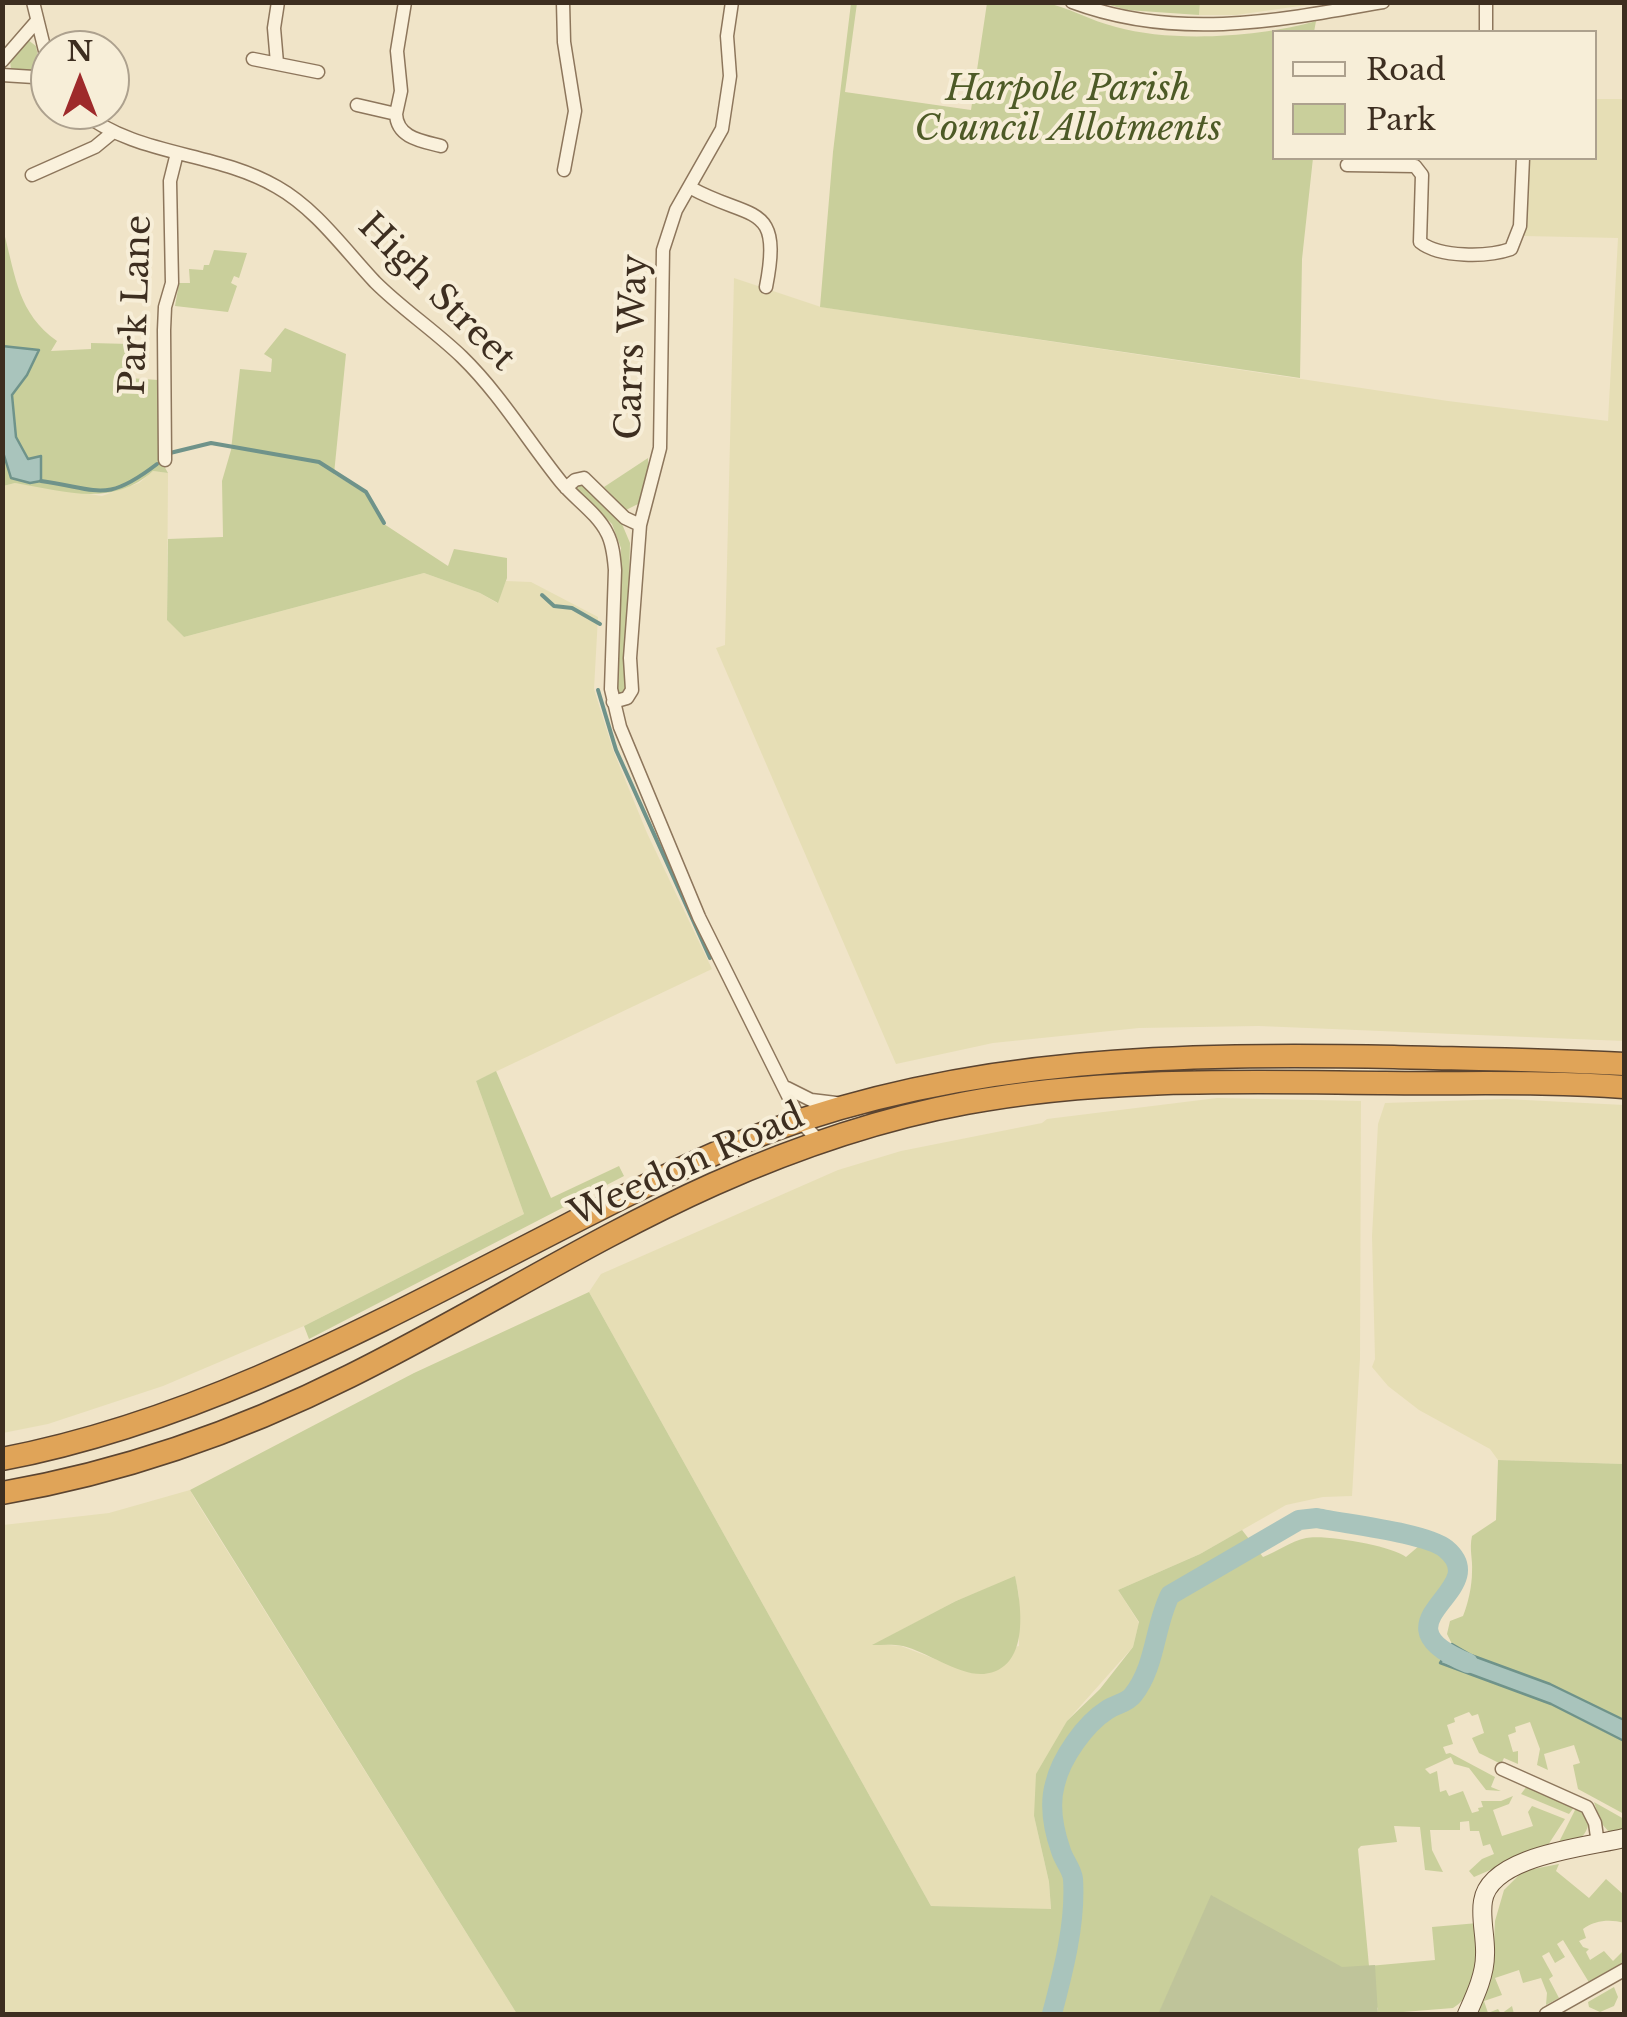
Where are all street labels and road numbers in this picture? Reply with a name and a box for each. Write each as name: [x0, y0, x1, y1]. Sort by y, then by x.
street label: High Street: [349, 206, 523, 380]
street label: Park Lane: [113, 214, 161, 396]
street label: Carrs Way: [609, 253, 657, 441]
street label: Weedon Road: [563, 1095, 811, 1237]

